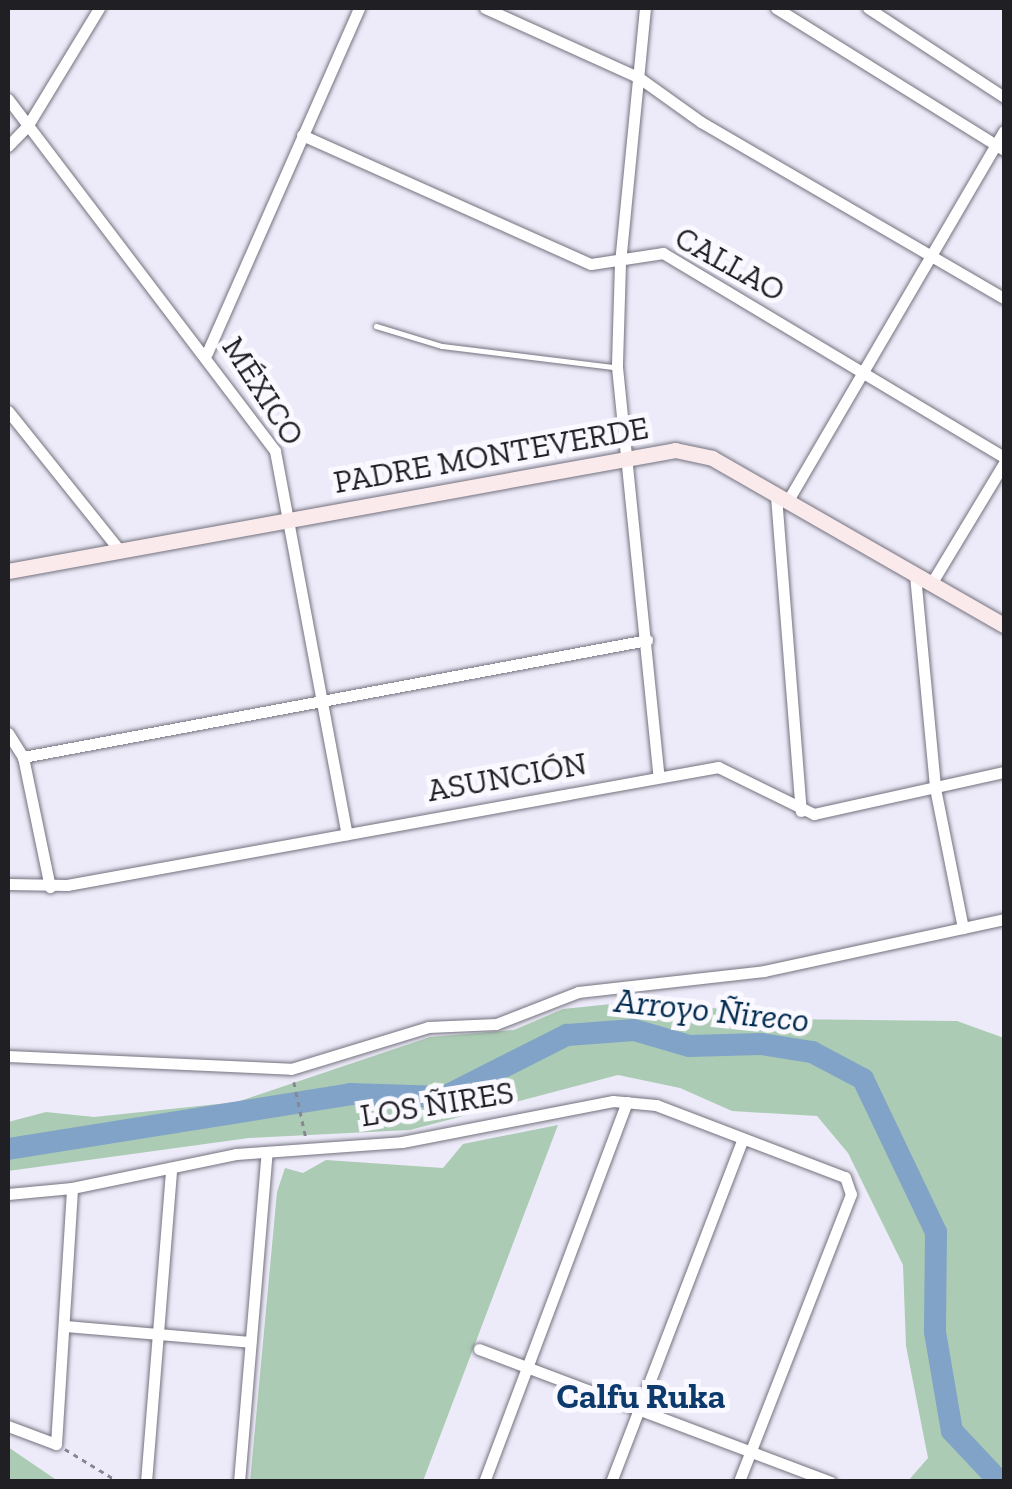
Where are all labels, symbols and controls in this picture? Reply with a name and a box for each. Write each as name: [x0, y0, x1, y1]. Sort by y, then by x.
street label: CALLAO: [668, 218, 792, 310]
street label: MÉXICO: [214, 330, 312, 452]
street label: PADRE MONTEVERDE: [331, 408, 651, 502]
street label: ASUNCIÓN: [424, 744, 590, 810]
water label: Arroyo Ñireco: [613, 979, 811, 1041]
street label: LOS ÑIRES: [358, 1073, 516, 1135]
district label: Calfu Ruka: [557, 1375, 725, 1417]

